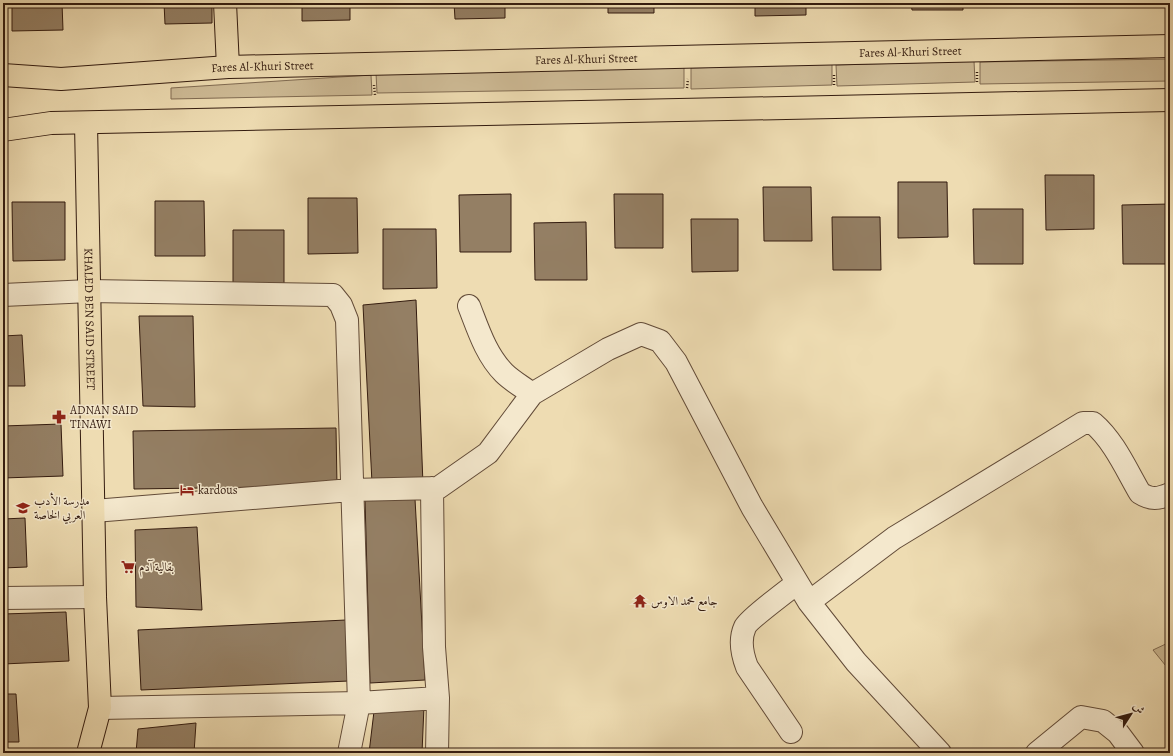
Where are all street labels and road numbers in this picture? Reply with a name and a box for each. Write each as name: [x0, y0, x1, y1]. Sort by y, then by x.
street label: Fares Al-Khuri Street: [859, 43, 962, 61]
street label: Fares Al-Khuri Street: [535, 50, 638, 68]
street label: Fares Al-Khuri Street: [211, 57, 314, 76]
street label: KHALED BEN SAID STREET: [80, 248, 99, 391]

